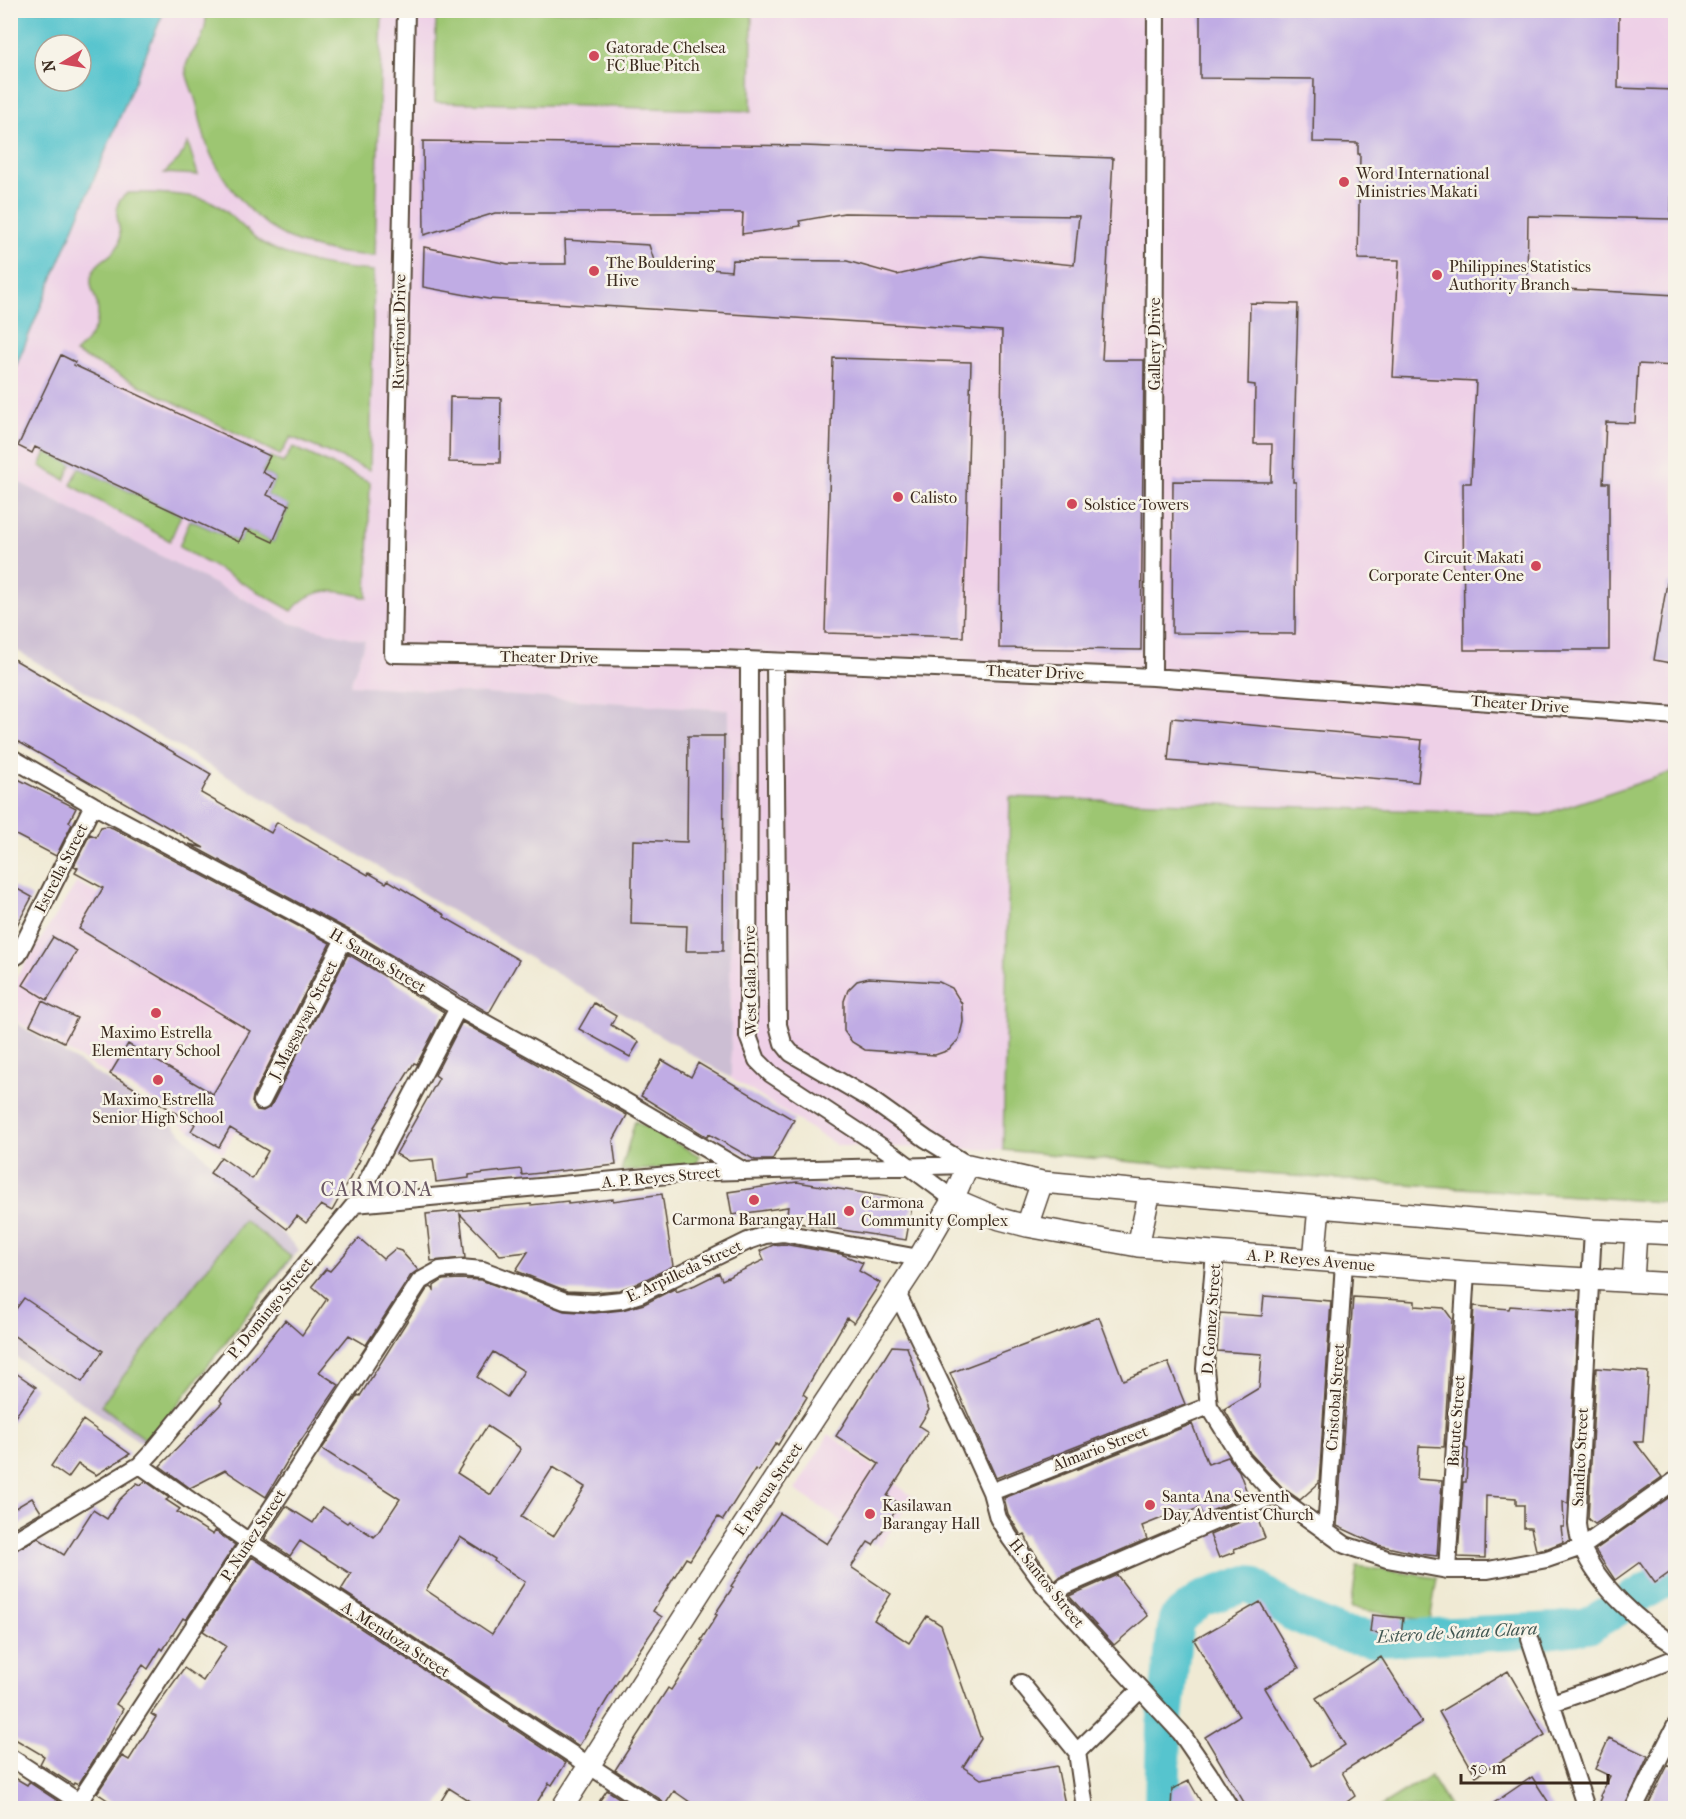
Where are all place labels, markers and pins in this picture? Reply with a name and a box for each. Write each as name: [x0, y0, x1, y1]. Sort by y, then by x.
place label: Gatorade Chelsea FC Blue Pitch: [606, 38, 726, 75]
marker: Gatorade Chelsea FC Blue Pitch: [587, 49, 601, 63]
place label: Word International Ministries Makati: [1355, 164, 1490, 201]
marker: Word International Ministries Makati: [1337, 175, 1351, 189]
place label: The Bouldering Hive: [606, 253, 716, 290]
place label: Philippines Statistics Authority Branch: [1448, 257, 1591, 294]
marker: The Bouldering Hive: [587, 264, 601, 278]
marker: Philippines Statistics Authority Branch: [1430, 268, 1444, 282]
place label: Calisto: [910, 488, 957, 507]
marker: Calisto: [891, 490, 905, 504]
place label: Solstice Towers: [1084, 495, 1189, 514]
marker: Solstice Towers: [1065, 497, 1079, 511]
place label: Circuit Makati Corporate Center One: [1369, 548, 1524, 585]
marker: Circuit Makati Corporate Center One: [1529, 559, 1543, 573]
marker: Maximo Estrella Elementary School: [149, 1006, 163, 1020]
place label: Maximo Estrella Elementary School: [92, 1023, 221, 1060]
marker: Maximo Estrella Senior High School: [151, 1073, 165, 1087]
place label: Maximo Estrella Senior High School: [92, 1090, 224, 1127]
marker: Carmona Barangay Hall: [747, 1193, 761, 1207]
place label: Carmona Community Complex: [861, 1193, 1009, 1230]
marker: Carmona Community Complex: [842, 1204, 856, 1218]
place label: Carmona Barangay Hall: [672, 1210, 837, 1229]
place label: Santa Ana Seventh Day Adventist Church: [1162, 1487, 1314, 1524]
place label: Kasilawan Barangay Hall: [882, 1496, 980, 1533]
marker: Santa Ana Seventh Day Adventist Church: [1143, 1498, 1157, 1512]
marker: Kasilawan Barangay Hall: [863, 1507, 877, 1521]

